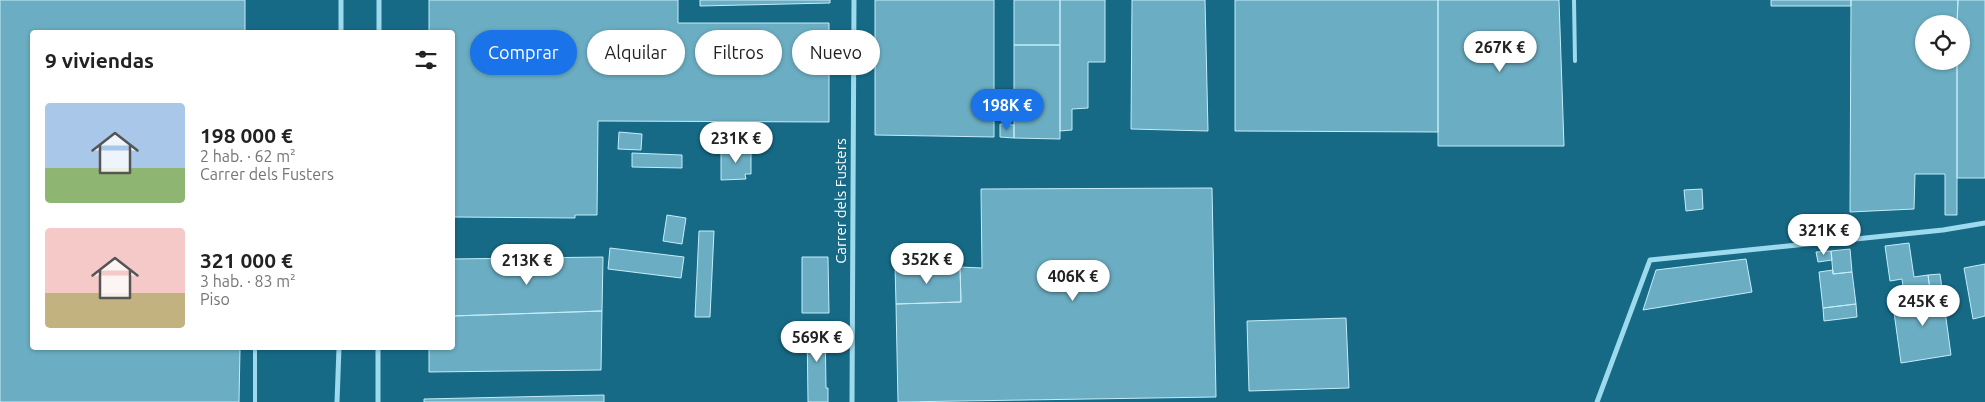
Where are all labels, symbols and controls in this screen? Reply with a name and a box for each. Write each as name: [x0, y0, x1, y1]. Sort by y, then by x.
map controls: [1915, 15, 1970, 70]
button: locate: [1915, 15, 1970, 70]
chip: Comprar: [470, 30, 577, 75]
chip: Alquilar: [587, 30, 685, 75]
chip: Filtros: [695, 30, 782, 75]
chip: Nuevo: [792, 30, 880, 75]
pin: 267K €: [1459, 30, 1541, 73]
text: 267K €: [1475, 38, 1525, 56]
icon: filters: [412, 46, 440, 74]
text: 9 viviendas: [45, 48, 154, 72]
pin: 198K €: [966, 88, 1048, 131]
text: 198K €: [982, 96, 1032, 114]
pin: 231K €: [695, 121, 777, 164]
icon: home: [85, 123, 145, 183]
text: 198 000 €: [200, 123, 293, 147]
text: 231K €: [711, 129, 761, 147]
street label: Carrer dels Fusters: [832, 138, 849, 264]
text: 2 hab. · 62 m²: [200, 147, 296, 165]
text: Carrer dels Fusters: [200, 165, 334, 183]
pin: 321K €: [1783, 214, 1865, 256]
text: 321K €: [1799, 221, 1849, 239]
pin: 352K €: [886, 242, 968, 285]
pin: 213K €: [486, 244, 568, 286]
icon: home: [85, 248, 145, 308]
text: 321 000 €: [200, 248, 293, 272]
text: 352K €: [902, 250, 952, 268]
text: 213K €: [502, 251, 552, 269]
pin: 406K €: [1032, 260, 1114, 302]
text: 406K €: [1048, 267, 1098, 285]
text: 3 hab. · 83 m²: [200, 272, 296, 290]
pin: 245K €: [1882, 284, 1964, 327]
text: Piso: [200, 290, 230, 308]
text: 245K €: [1898, 292, 1948, 310]
pin: 569K €: [776, 320, 858, 363]
text: 569K €: [792, 328, 842, 346]

